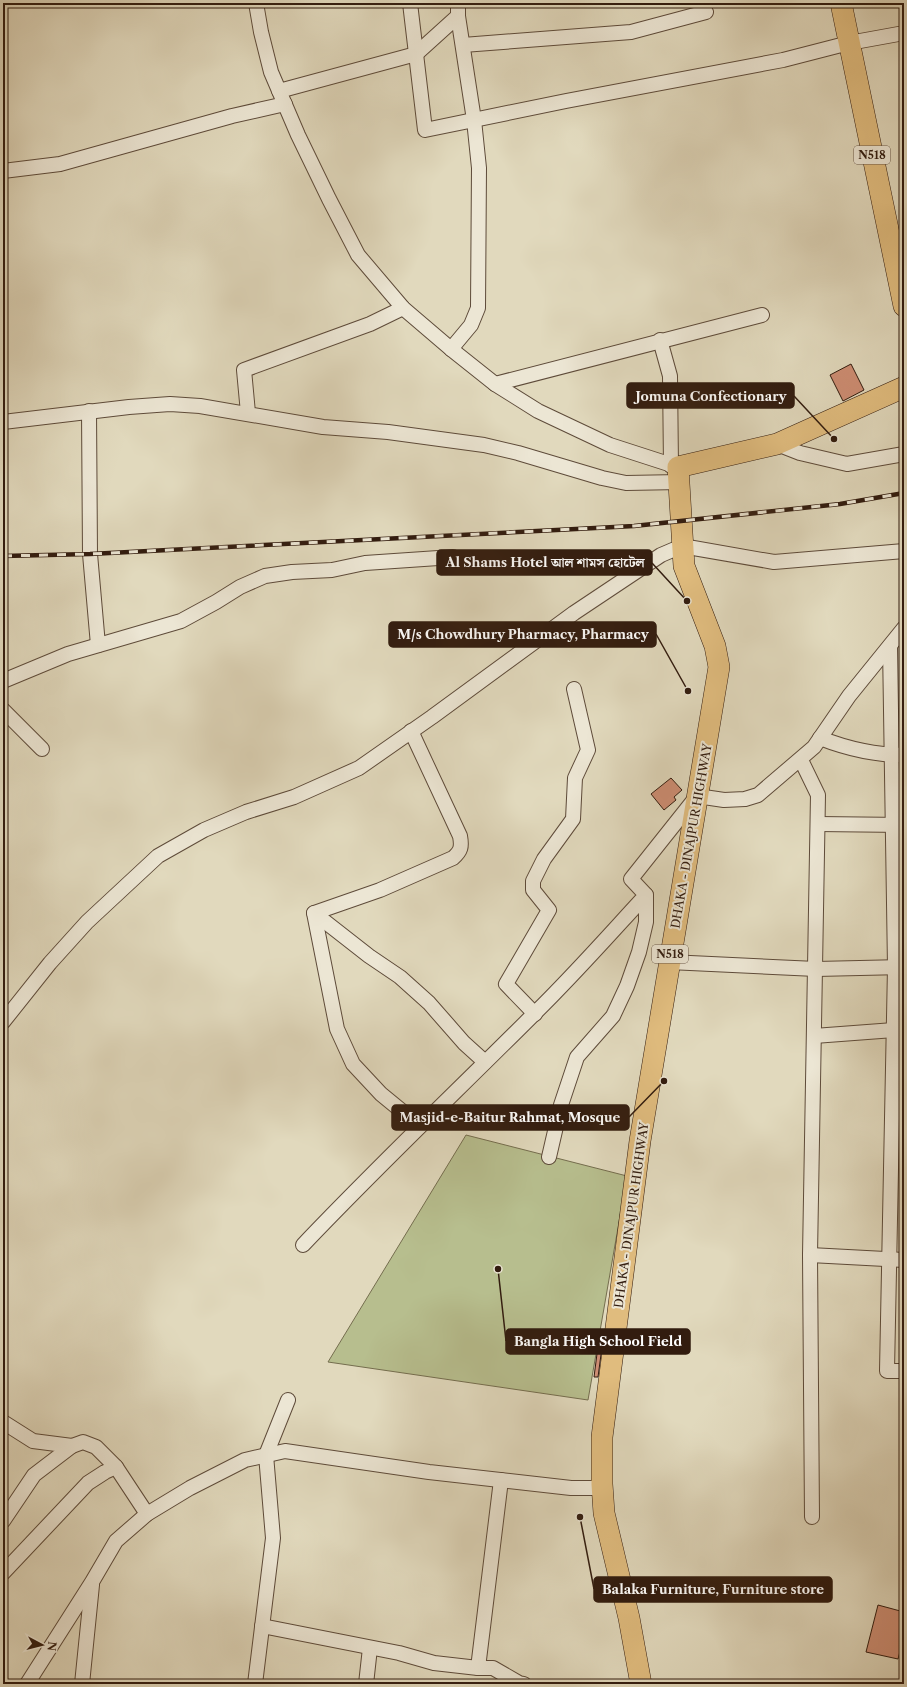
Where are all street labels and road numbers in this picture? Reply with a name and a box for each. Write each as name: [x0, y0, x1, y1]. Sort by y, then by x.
road number: N518: [854, 146, 890, 164]
street label: DHAKA - DINAJPUR HIGHWAY: [667, 742, 715, 930]
road number: N518: [652, 945, 688, 963]
street label: DHAKA - DINAJPUR HIGHWAY: [611, 1121, 652, 1309]

